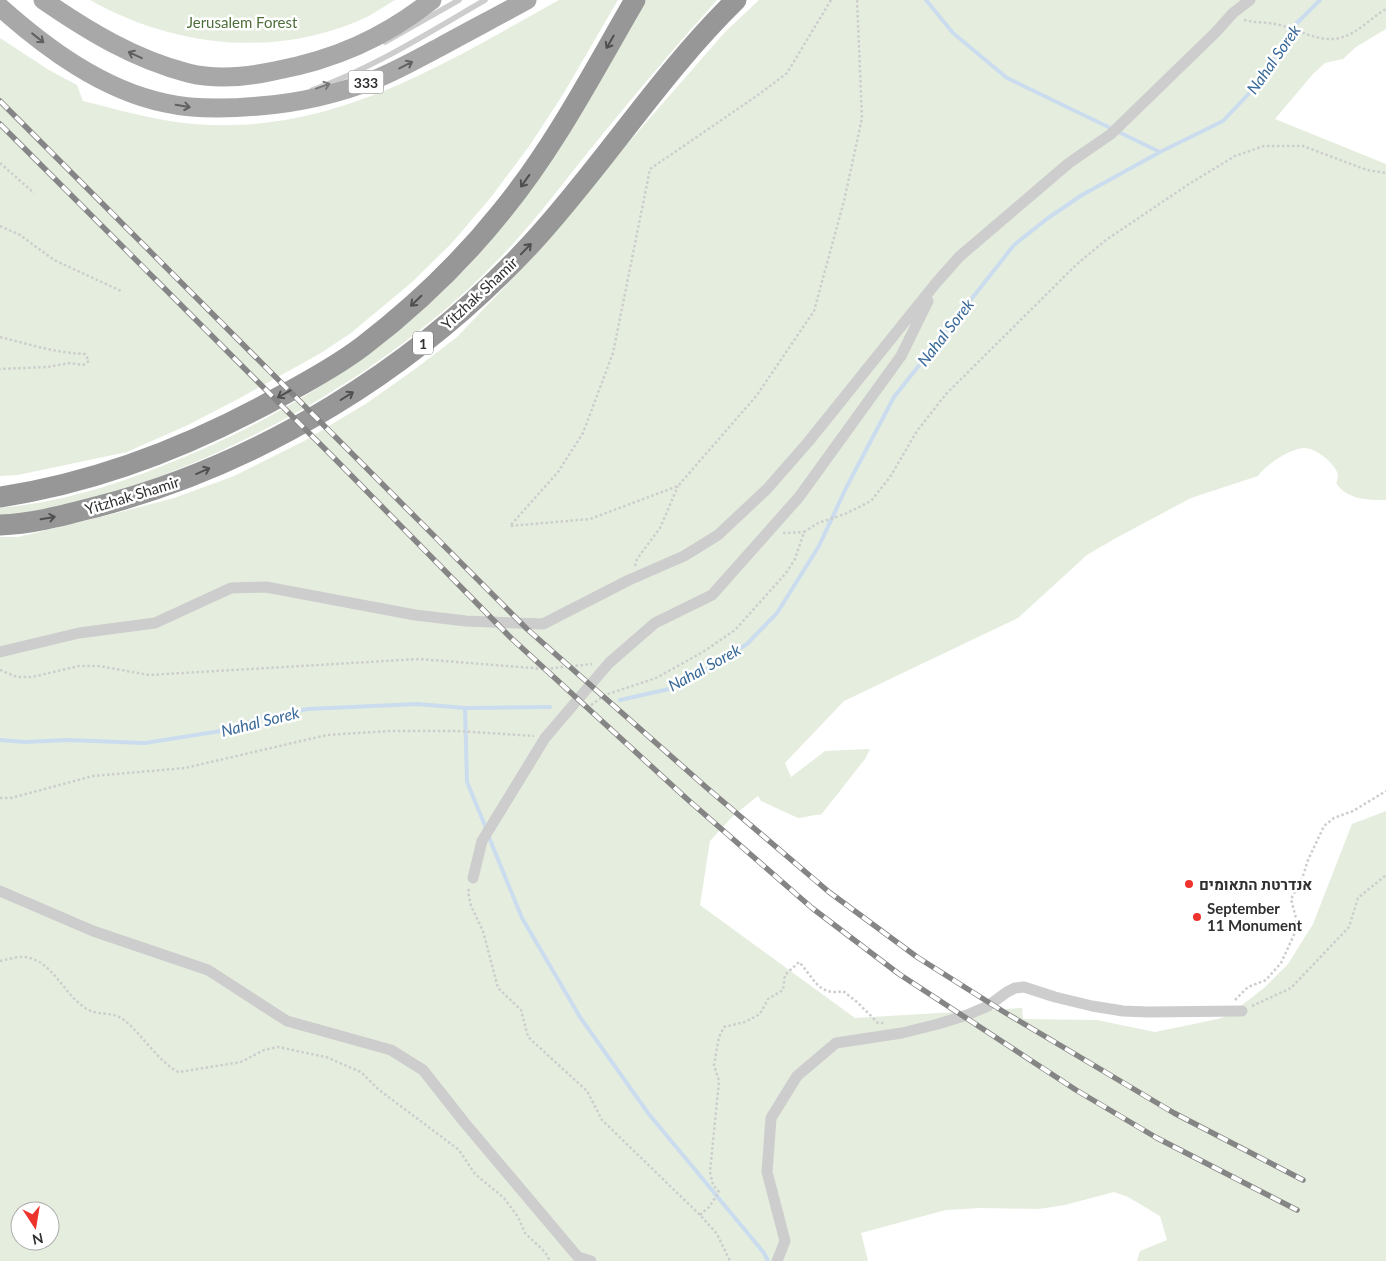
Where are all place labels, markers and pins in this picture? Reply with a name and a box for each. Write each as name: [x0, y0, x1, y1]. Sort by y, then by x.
place label: אנדרטת התאומים: [1199, 875, 1312, 893]
marker: אנדרטת התאומים: [1183, 878, 1195, 890]
place label: September 11 Monument: [1207, 899, 1302, 934]
marker: September 11 Monument: [1191, 911, 1203, 923]

